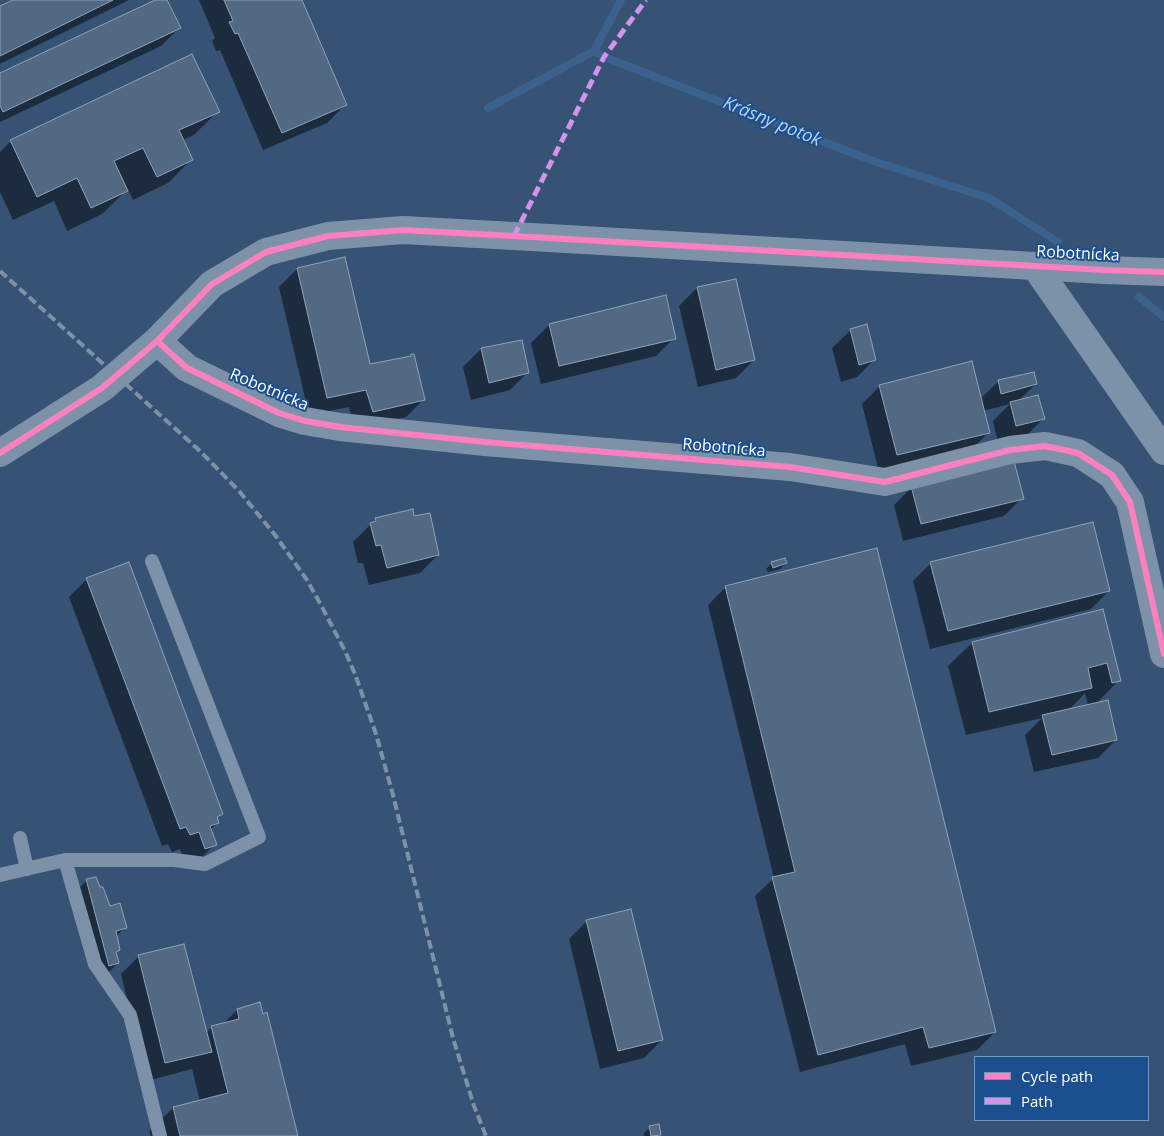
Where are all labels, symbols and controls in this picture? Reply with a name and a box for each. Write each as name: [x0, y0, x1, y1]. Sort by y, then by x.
water label: Krásny potok: [720, 93, 824, 151]
street label: Robotnícka: [1036, 242, 1120, 266]
street label: Robotnícka: [227, 365, 311, 415]
street label: Robotnícka: [682, 435, 766, 461]
legend: [974, 1056, 1149, 1121]
text: Cycle path: [1021, 1066, 1093, 1086]
text: Path: [1021, 1091, 1053, 1111]

